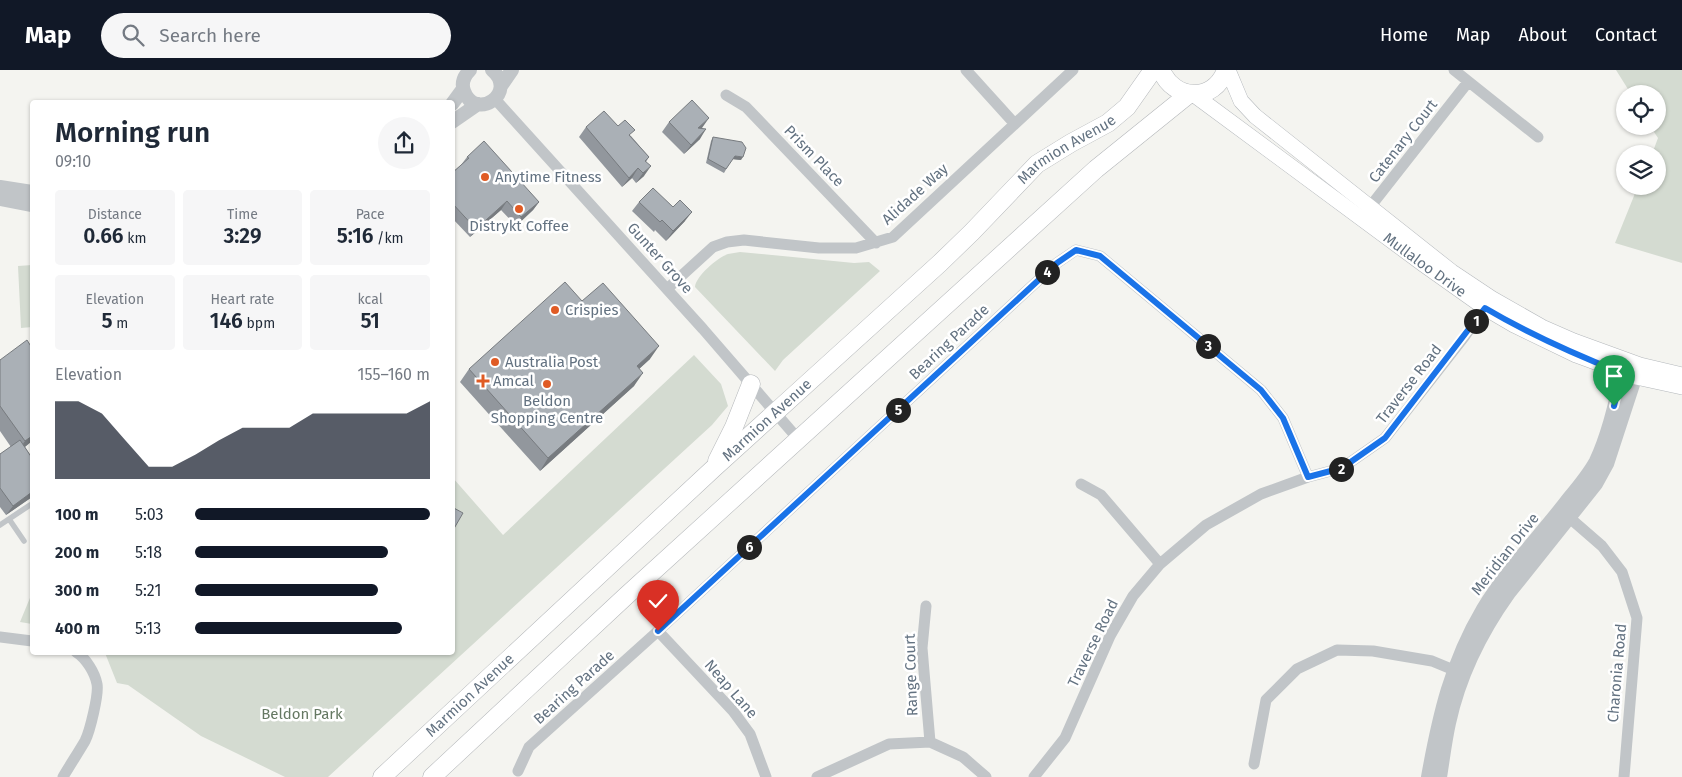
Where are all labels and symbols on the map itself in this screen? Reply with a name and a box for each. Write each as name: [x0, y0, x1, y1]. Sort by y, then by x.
street label: Catenary Court: [1365, 95, 1441, 186]
street label: Marmion Avenue: [1014, 111, 1120, 188]
street label: Prism Place: [780, 122, 848, 190]
street label: Alidade Way: [878, 159, 952, 228]
place label: Anytime Fitness: [495, 168, 602, 186]
marker: Anytime Fitness: [479, 171, 491, 183]
marker: Distrykt Coffee: [513, 203, 525, 215]
place label: Distrykt Coffee: [469, 217, 569, 235]
street label: Gunter Grove: [623, 219, 697, 297]
street label: Mullaloo Drive: [1380, 229, 1470, 301]
pin: 4: [1034, 260, 1060, 284]
street label: Bearing Parade: [905, 300, 993, 384]
place label: Crispies: [565, 301, 619, 319]
marker: Crispies: [549, 304, 561, 316]
pin: 1: [1464, 308, 1488, 334]
pin: 3: [1196, 334, 1220, 358]
street label: Traverse Road: [1373, 341, 1445, 427]
place label: Australia Post: [505, 353, 599, 371]
pin: [1593, 355, 1635, 406]
marker: Australia Post: [489, 356, 501, 368]
place label: Amcal: [493, 372, 534, 390]
marker: Amcal: [477, 375, 489, 387]
street label: Marmion Avenue: [719, 375, 815, 465]
marker: Beldon Shopping Centre: [541, 378, 553, 390]
place label: Beldon Shopping Centre: [491, 392, 603, 427]
pin: 5: [886, 398, 910, 422]
pin: 2: [1328, 456, 1354, 482]
street label: Meridian Drive: [1467, 509, 1543, 599]
pin: 6: [736, 534, 762, 560]
pin: [637, 580, 679, 631]
street label: Traverse Road: [1064, 596, 1122, 690]
street label: Charonia Road: [1604, 623, 1630, 723]
street label: Range Court: [901, 633, 921, 716]
street label: Bearing Parade: [530, 646, 618, 728]
street label: Marmion Avenue: [422, 650, 518, 741]
street label: Neap Lane: [701, 656, 761, 722]
park label: Beldon Park: [261, 705, 343, 723]

